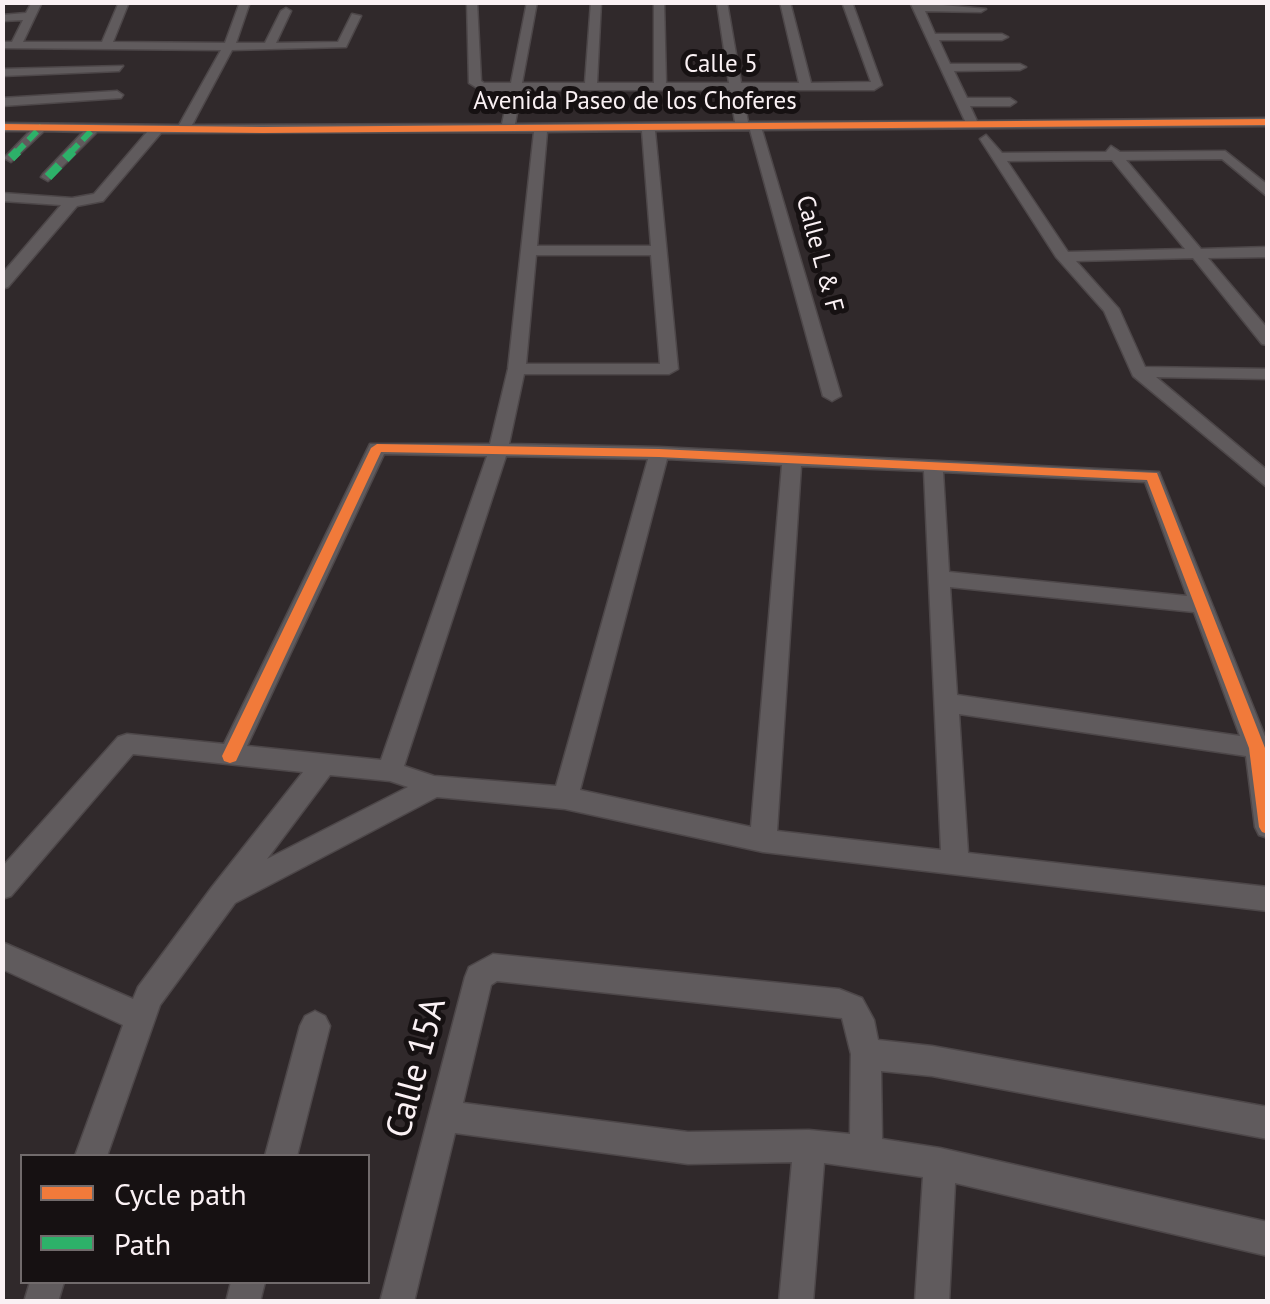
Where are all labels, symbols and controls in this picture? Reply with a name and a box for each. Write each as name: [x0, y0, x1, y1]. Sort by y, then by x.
street label: Calle 5: [684, 50, 758, 80]
street label: Avenida Paseo de los Choferes: [473, 87, 797, 117]
street label: Calle L & F: [789, 192, 849, 316]
street label: Calle 15A: [378, 994, 456, 1142]
legend: [20, 1154, 370, 1284]
text: Cycle path: [114, 1174, 247, 1213]
text: Path: [114, 1224, 171, 1263]

